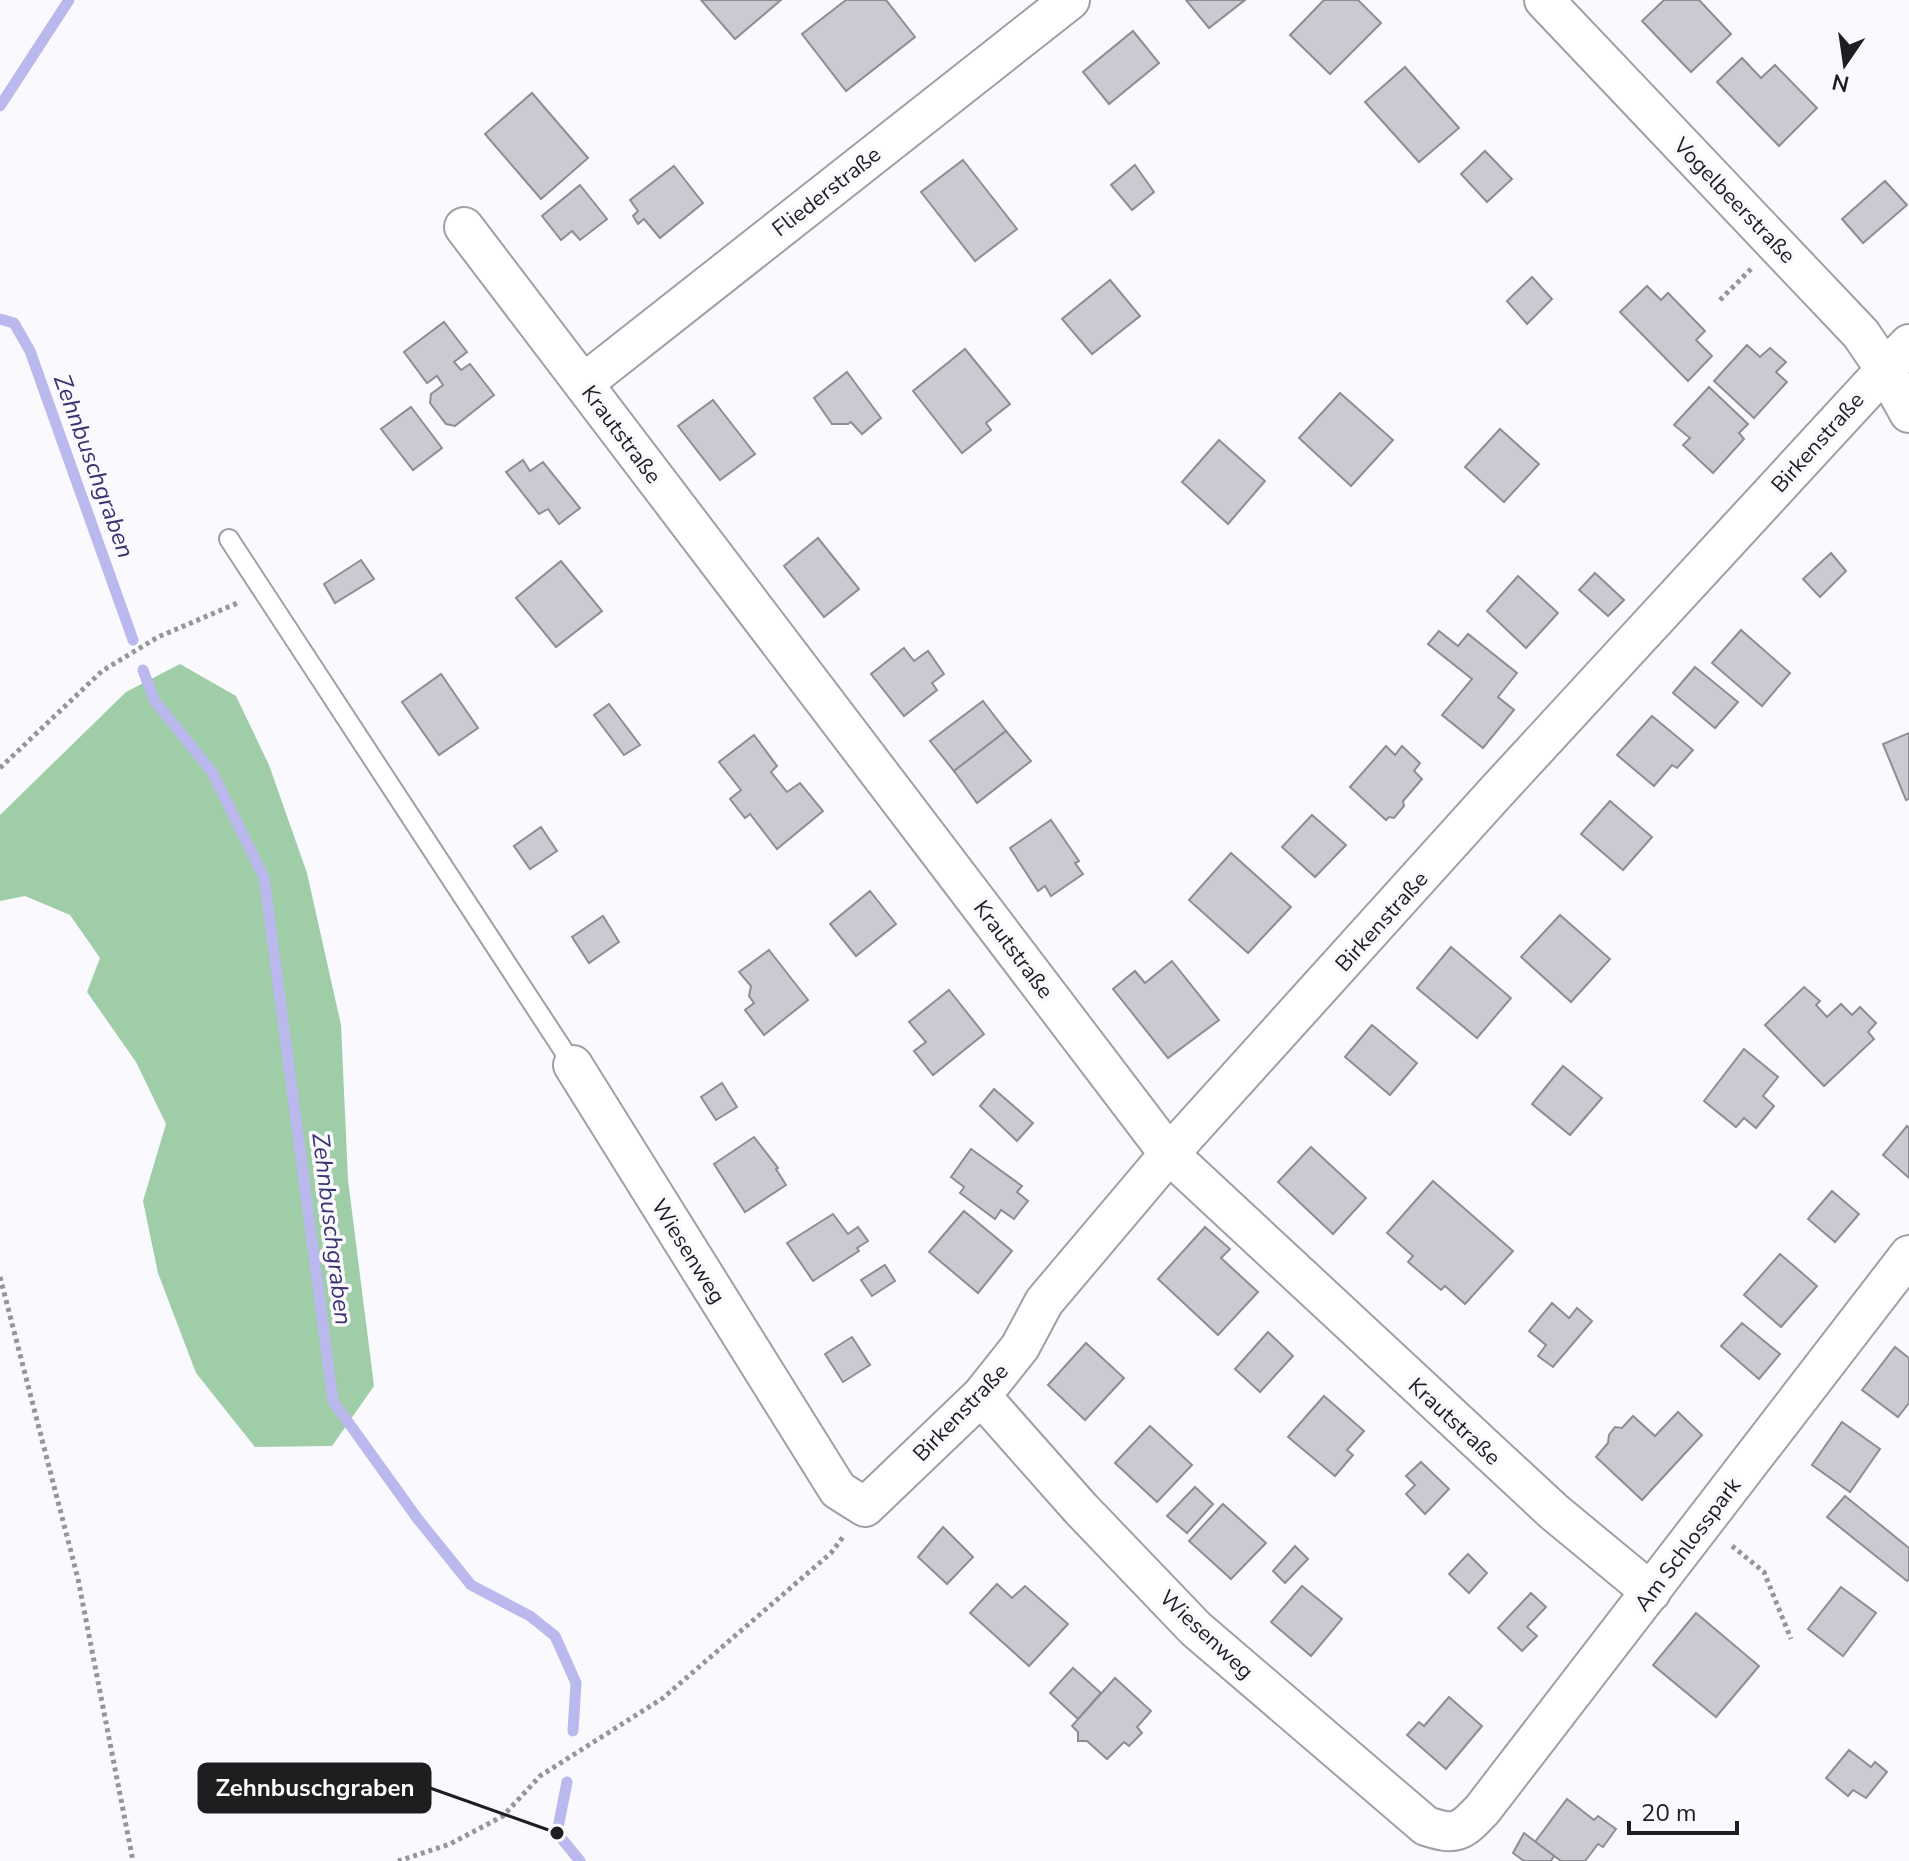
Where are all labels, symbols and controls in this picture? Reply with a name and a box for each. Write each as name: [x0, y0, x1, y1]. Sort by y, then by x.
north arrow: [1805, 24, 1885, 104]
text: N: [1829, 66, 1852, 99]
street label: Vogelbeerstraße: [1666, 131, 1802, 270]
street label: Fliederstraße: [766, 140, 887, 244]
water label: Zehnbuschgraben: [46, 370, 142, 562]
street label: Krautstraße: [574, 379, 668, 490]
street label: Birkenstraße: [1765, 386, 1871, 499]
street label: Birkenstraße: [1329, 865, 1435, 978]
street label: Krautstraße: [966, 894, 1060, 1005]
water label: Zehnbuschgraben: [304, 1131, 360, 1327]
street label: Wiesenweg: [644, 1193, 732, 1310]
street label: Birkenstraße: [906, 1357, 1015, 1468]
street label: Krautstraße: [1402, 1371, 1507, 1472]
street label: Am Schlosspark: [1628, 1471, 1748, 1617]
street label: Wiesenweg: [1153, 1583, 1260, 1686]
callout: Zehnbuschgraben: [199, 1764, 430, 1812]
text: Zehnbuschgraben: [216, 1772, 414, 1804]
scale bar: [1629, 1785, 1737, 1835]
text: 20 m: [1641, 1797, 1697, 1829]

